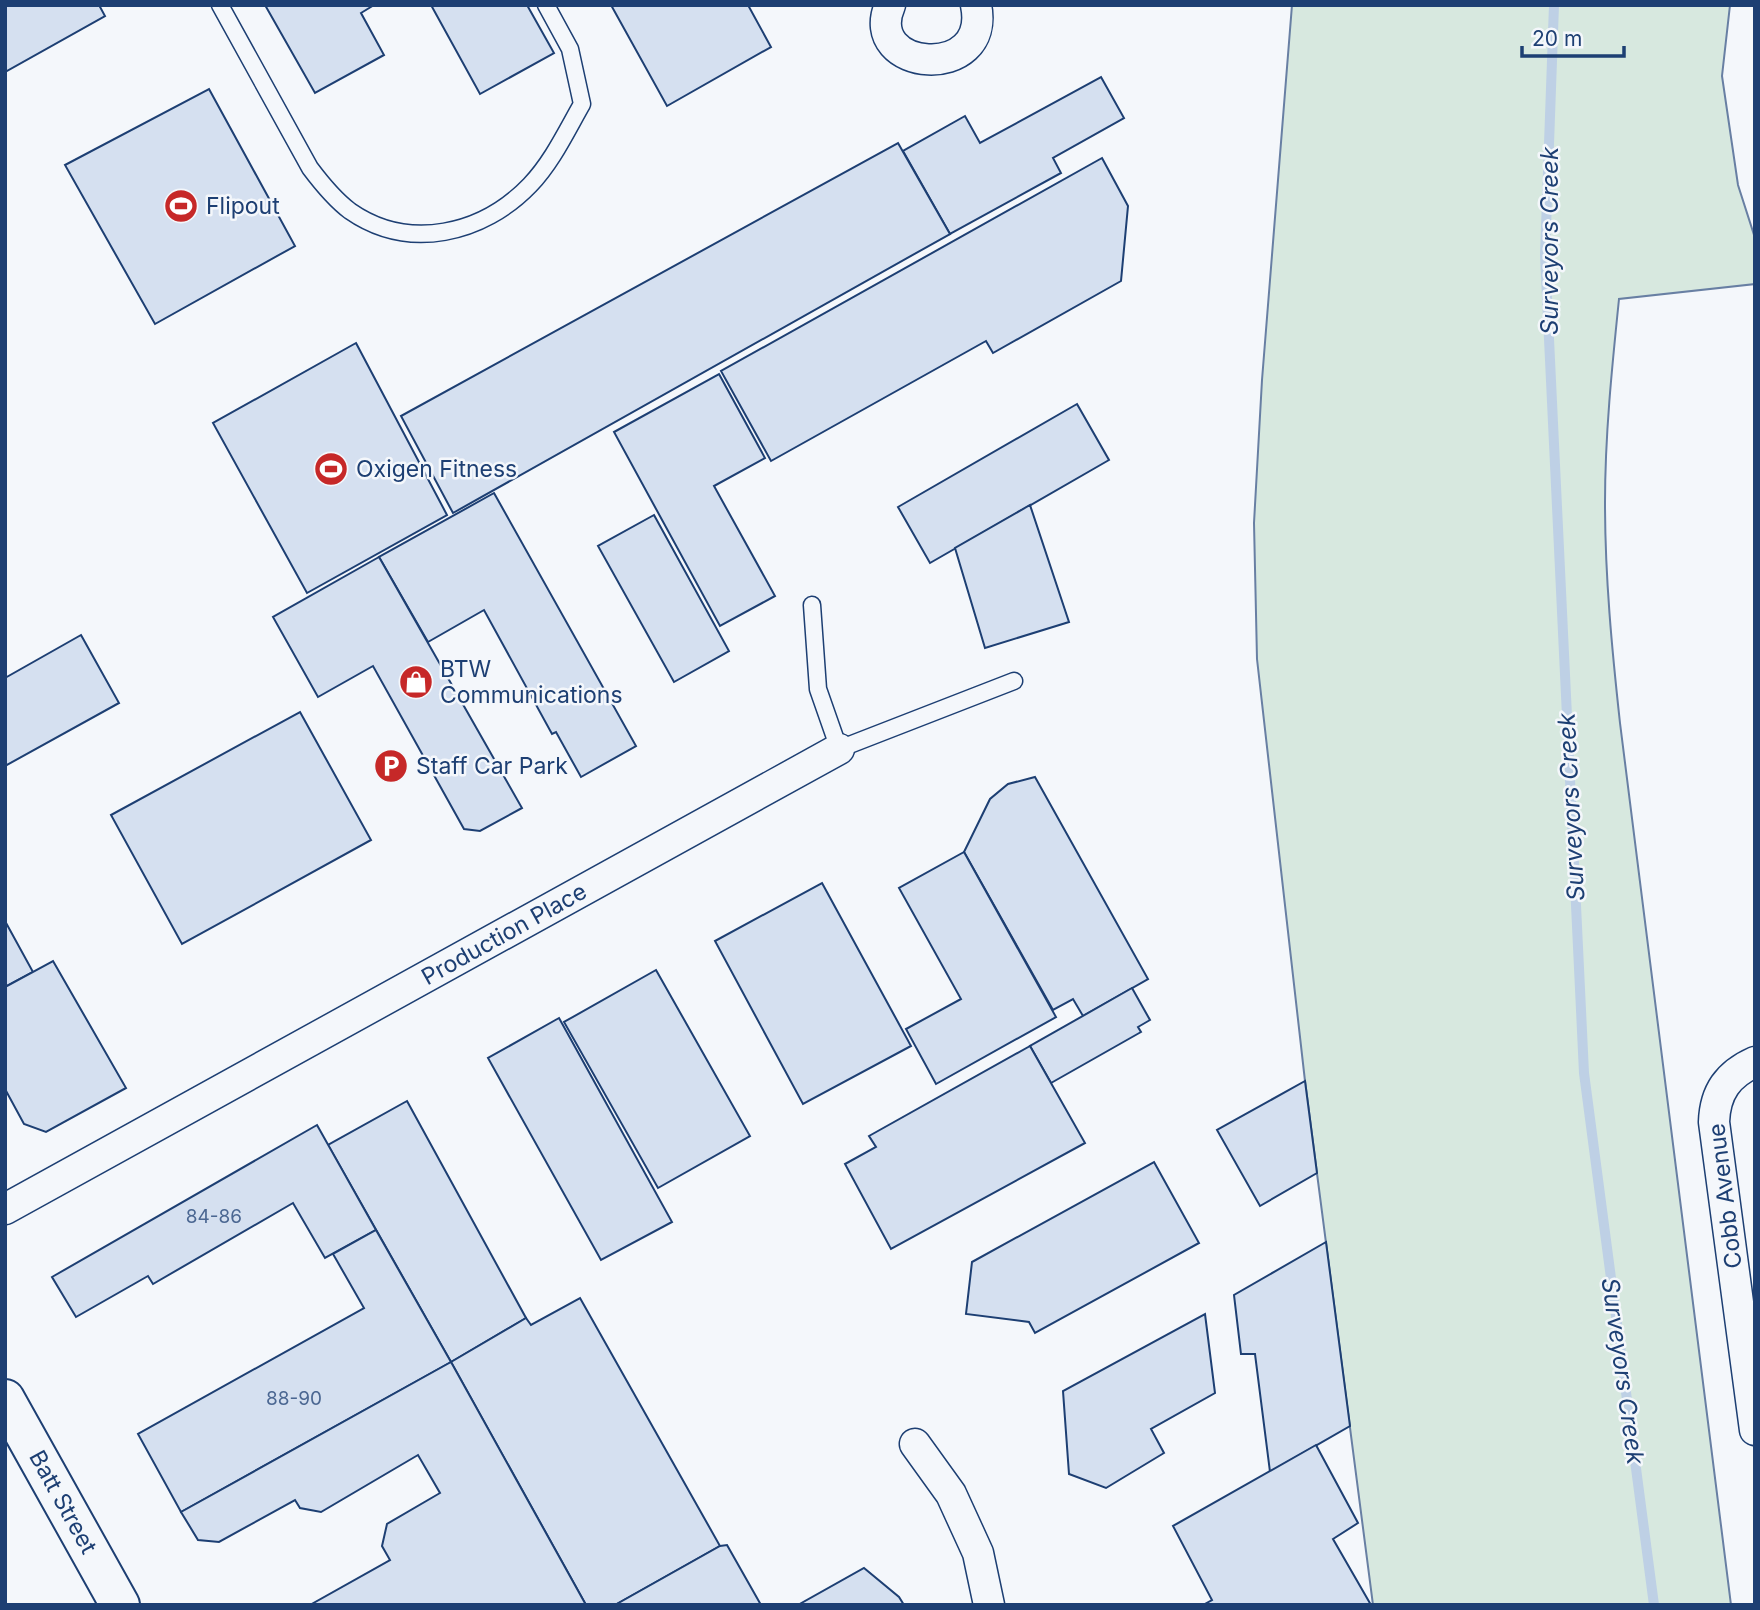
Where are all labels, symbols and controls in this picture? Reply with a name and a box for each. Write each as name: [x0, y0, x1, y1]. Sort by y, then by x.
scale bar: [1522, 14, 1624, 58]
text: 20 m: [1532, 26, 1582, 51]
water label: Surveyors Creek: [1535, 146, 1564, 335]
sports icon: Flipout: [162, 187, 200, 225]
place label: Flipout: [206, 192, 280, 220]
sports icon: Oxigen Fitness: [312, 450, 350, 488]
place label: Oxigen Fitness: [356, 455, 517, 483]
place label: BTW Communications: [440, 655, 623, 709]
shop icon: BTW Communications: [397, 663, 435, 701]
water label: Surveyors Creek: [1552, 711, 1590, 902]
parking icon: Staff Car Park: [372, 747, 410, 785]
place label: Staff Car Park: [416, 752, 568, 780]
street label: Production Place: [417, 877, 591, 991]
street label: Cobb Avenue: [1702, 1122, 1748, 1270]
house number: 84-86: [186, 1205, 242, 1228]
water label: Surveyors Creek: [1596, 1276, 1651, 1467]
house number: 88-90: [266, 1387, 322, 1410]
street label: Batt Street: [23, 1445, 103, 1559]

